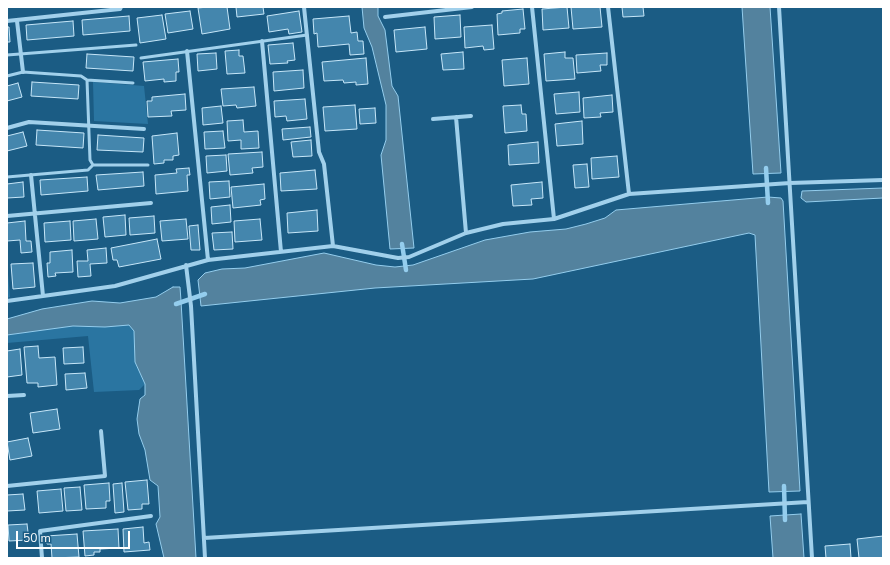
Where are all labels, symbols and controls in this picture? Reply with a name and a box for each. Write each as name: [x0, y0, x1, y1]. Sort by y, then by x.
scale bar: [18, 523, 132, 549]
text: 50 m: [23, 530, 51, 546]

